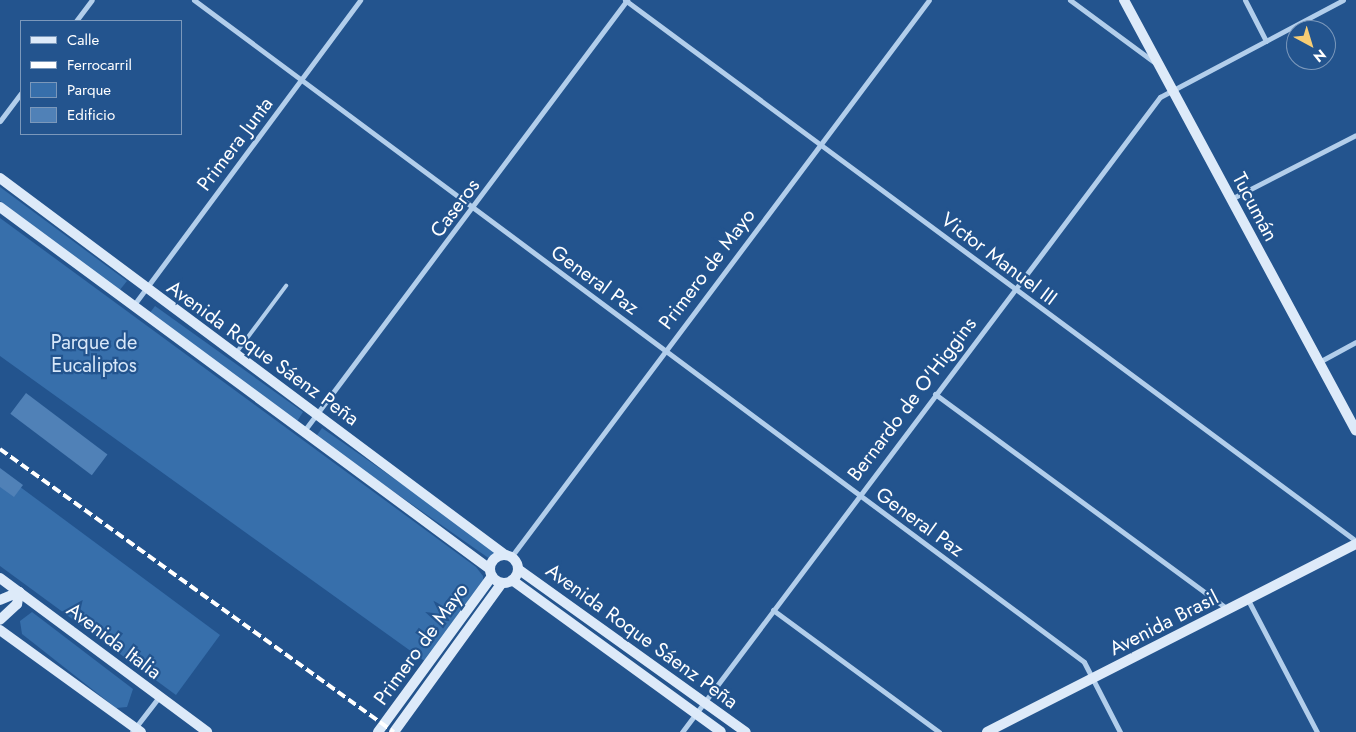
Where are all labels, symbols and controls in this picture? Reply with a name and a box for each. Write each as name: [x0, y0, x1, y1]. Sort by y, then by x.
legend: [20, 20, 182, 135]
north arrow: [1286, 20, 1336, 70]
text: Calle: [67, 29, 99, 51]
text: N: [1309, 45, 1330, 67]
text: Ferrocarril: [67, 54, 132, 76]
text: Parque: [67, 79, 111, 101]
street label: Primera Junta: [192, 92, 278, 196]
text: Edificio: [67, 104, 115, 126]
street label: Tucumán: [1227, 169, 1283, 245]
street label: Caseros: [425, 174, 485, 242]
street label: Primero de Mayo: [654, 204, 760, 334]
street label: Victor Manuel III: [936, 208, 1062, 310]
street label: General Paz: [546, 240, 644, 320]
street label: Avenida Roque Sáenz Peña: [162, 275, 364, 431]
street label: Bernardo de O'Higgins: [843, 312, 981, 486]
park label: Parque de Eucaliptos: [51, 331, 137, 378]
street label: General Paz: [871, 482, 969, 562]
street label: Avenida Roque Sáenz Peña: [541, 558, 743, 714]
street label: Primero de Mayo: [369, 578, 473, 710]
street label: Avenida Brasil: [1105, 585, 1223, 661]
street label: Avenida Italia: [62, 598, 166, 684]

